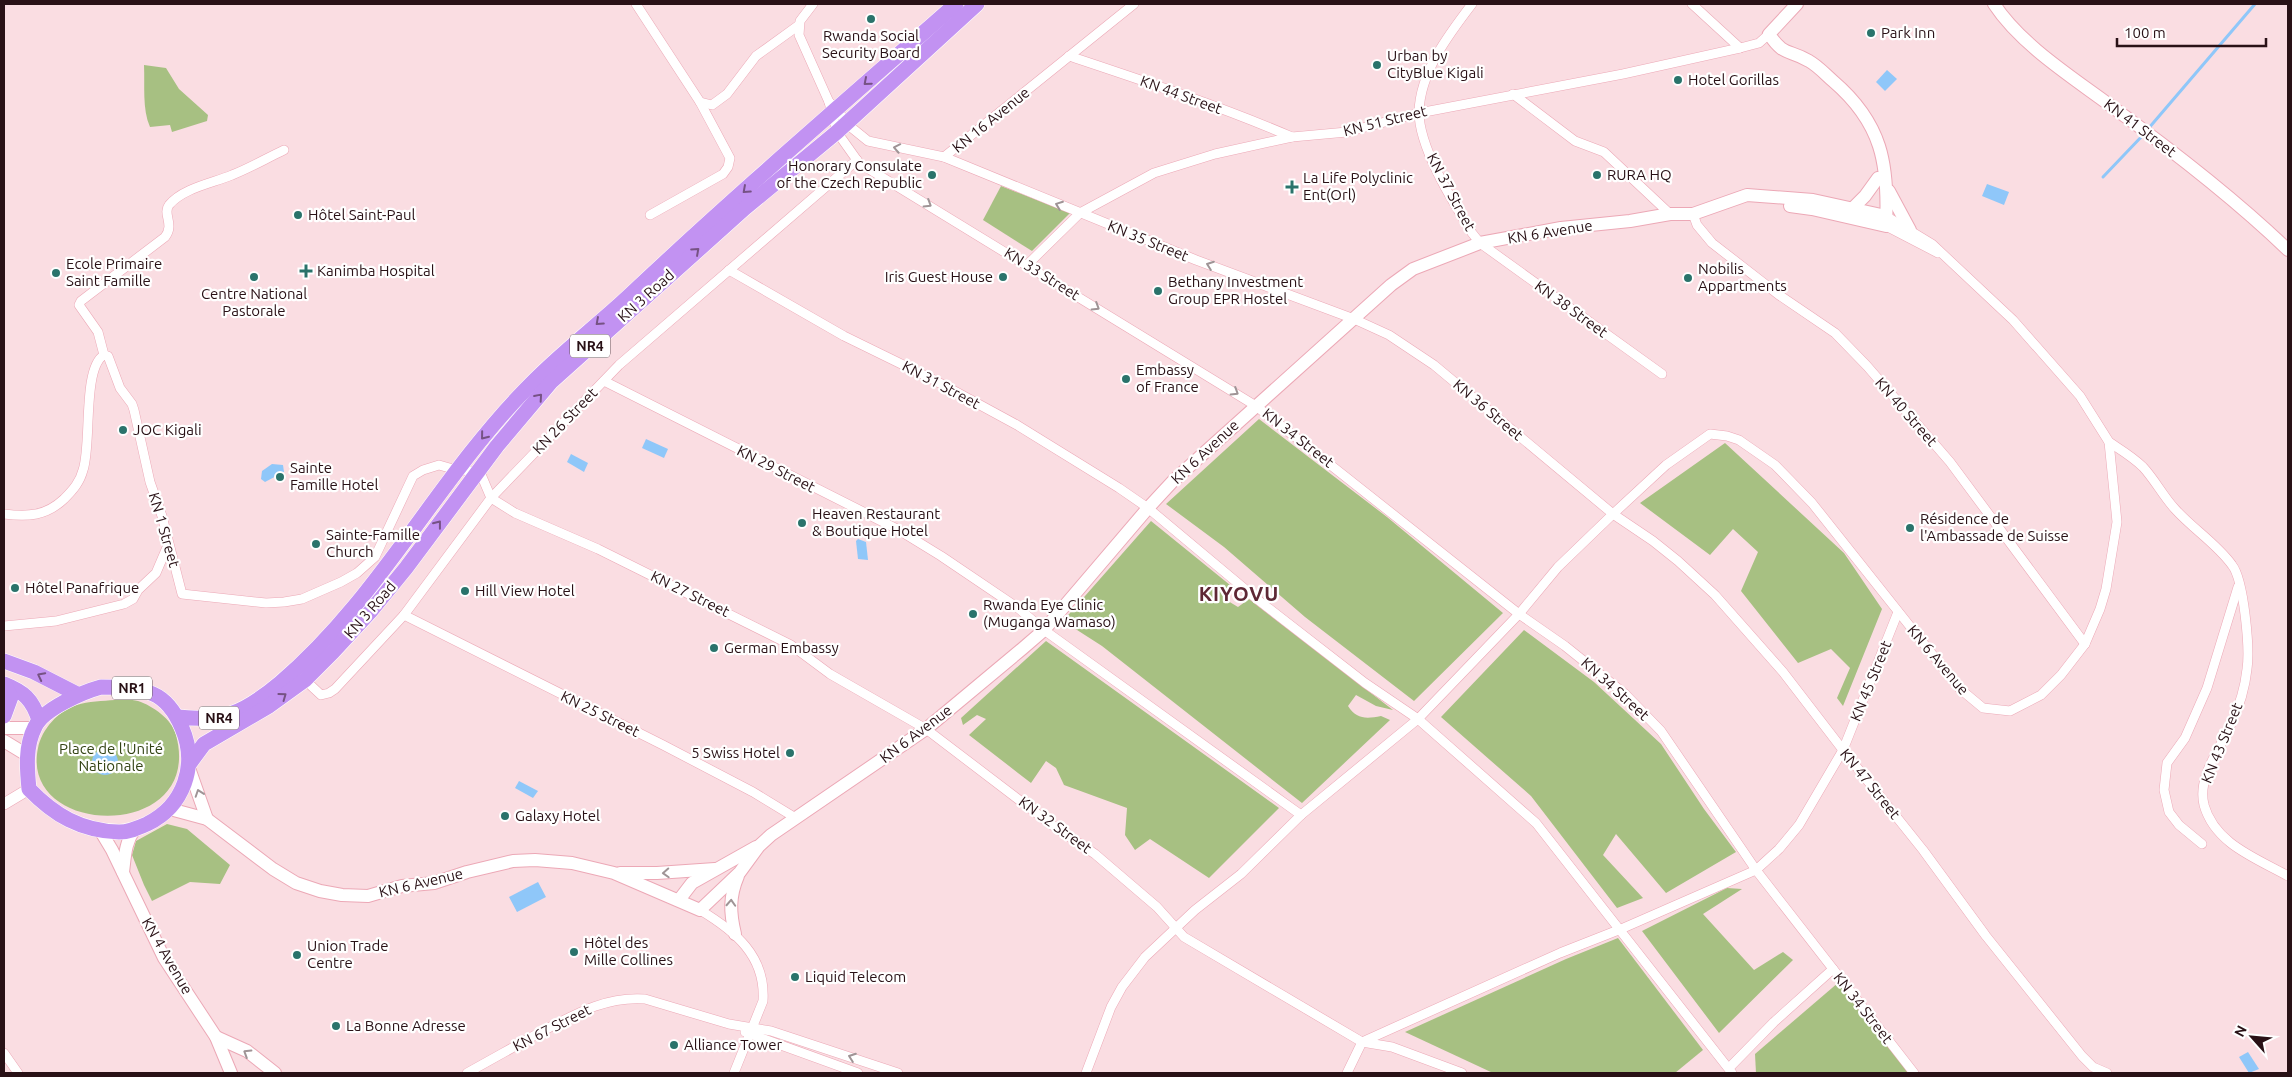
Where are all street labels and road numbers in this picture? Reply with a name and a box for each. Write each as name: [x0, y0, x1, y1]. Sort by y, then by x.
street label: KN 44 Street: [1138, 72, 1224, 117]
street label: KN 16 Avenue: [949, 83, 1033, 156]
street label: KN 41 Street: [2101, 95, 2180, 160]
street label: KN 51 Street: [1341, 102, 1429, 139]
street label: KN 37 Street: [1424, 150, 1479, 234]
street label: KN 6 Avenue: [1506, 216, 1594, 247]
street label: KN 35 Street: [1105, 217, 1191, 264]
street label: KN 33 Street: [1001, 244, 1083, 303]
street label: KN 3 Road: [614, 266, 677, 325]
street label: KN 38 Street: [1532, 277, 1611, 341]
road number: NR4: [570, 334, 610, 358]
street label: KN 31 Street: [899, 357, 983, 412]
street label: KN 40 Street: [1872, 374, 1941, 450]
street label: KN 36 Street: [1450, 376, 1527, 444]
street label: KN 26 Street: [529, 384, 601, 457]
street label: KN 34 Street: [1259, 405, 1337, 471]
street label: KN 6 Avenue: [1168, 416, 1242, 487]
street label: KN 29 Street: [734, 442, 818, 496]
street label: KN 1 Street: [146, 490, 183, 569]
street label: KN 27 Street: [648, 567, 732, 620]
street label: KN 3 Road: [340, 578, 399, 642]
street label: KN 6 Avenue: [1904, 621, 1972, 698]
street label: KN 45 Street: [1847, 638, 1894, 724]
street label: KN 34 Street: [1578, 654, 1653, 724]
road number: NR1: [112, 676, 152, 700]
street label: KN 25 Street: [558, 687, 642, 740]
street label: KN 43 Street: [2198, 700, 2245, 786]
street label: KN 6 Avenue: [876, 701, 955, 766]
road number: NR4: [199, 706, 239, 730]
street label: KN 47 Street: [1837, 745, 1904, 822]
street label: KN 32 Street: [1016, 793, 1095, 857]
street label: KN 6 Avenue: [377, 865, 465, 900]
street label: KN 4 Avenue: [139, 914, 196, 997]
street label: KN 34 Street: [1830, 969, 1896, 1047]
street label: KN 67 Street: [510, 1001, 594, 1055]

